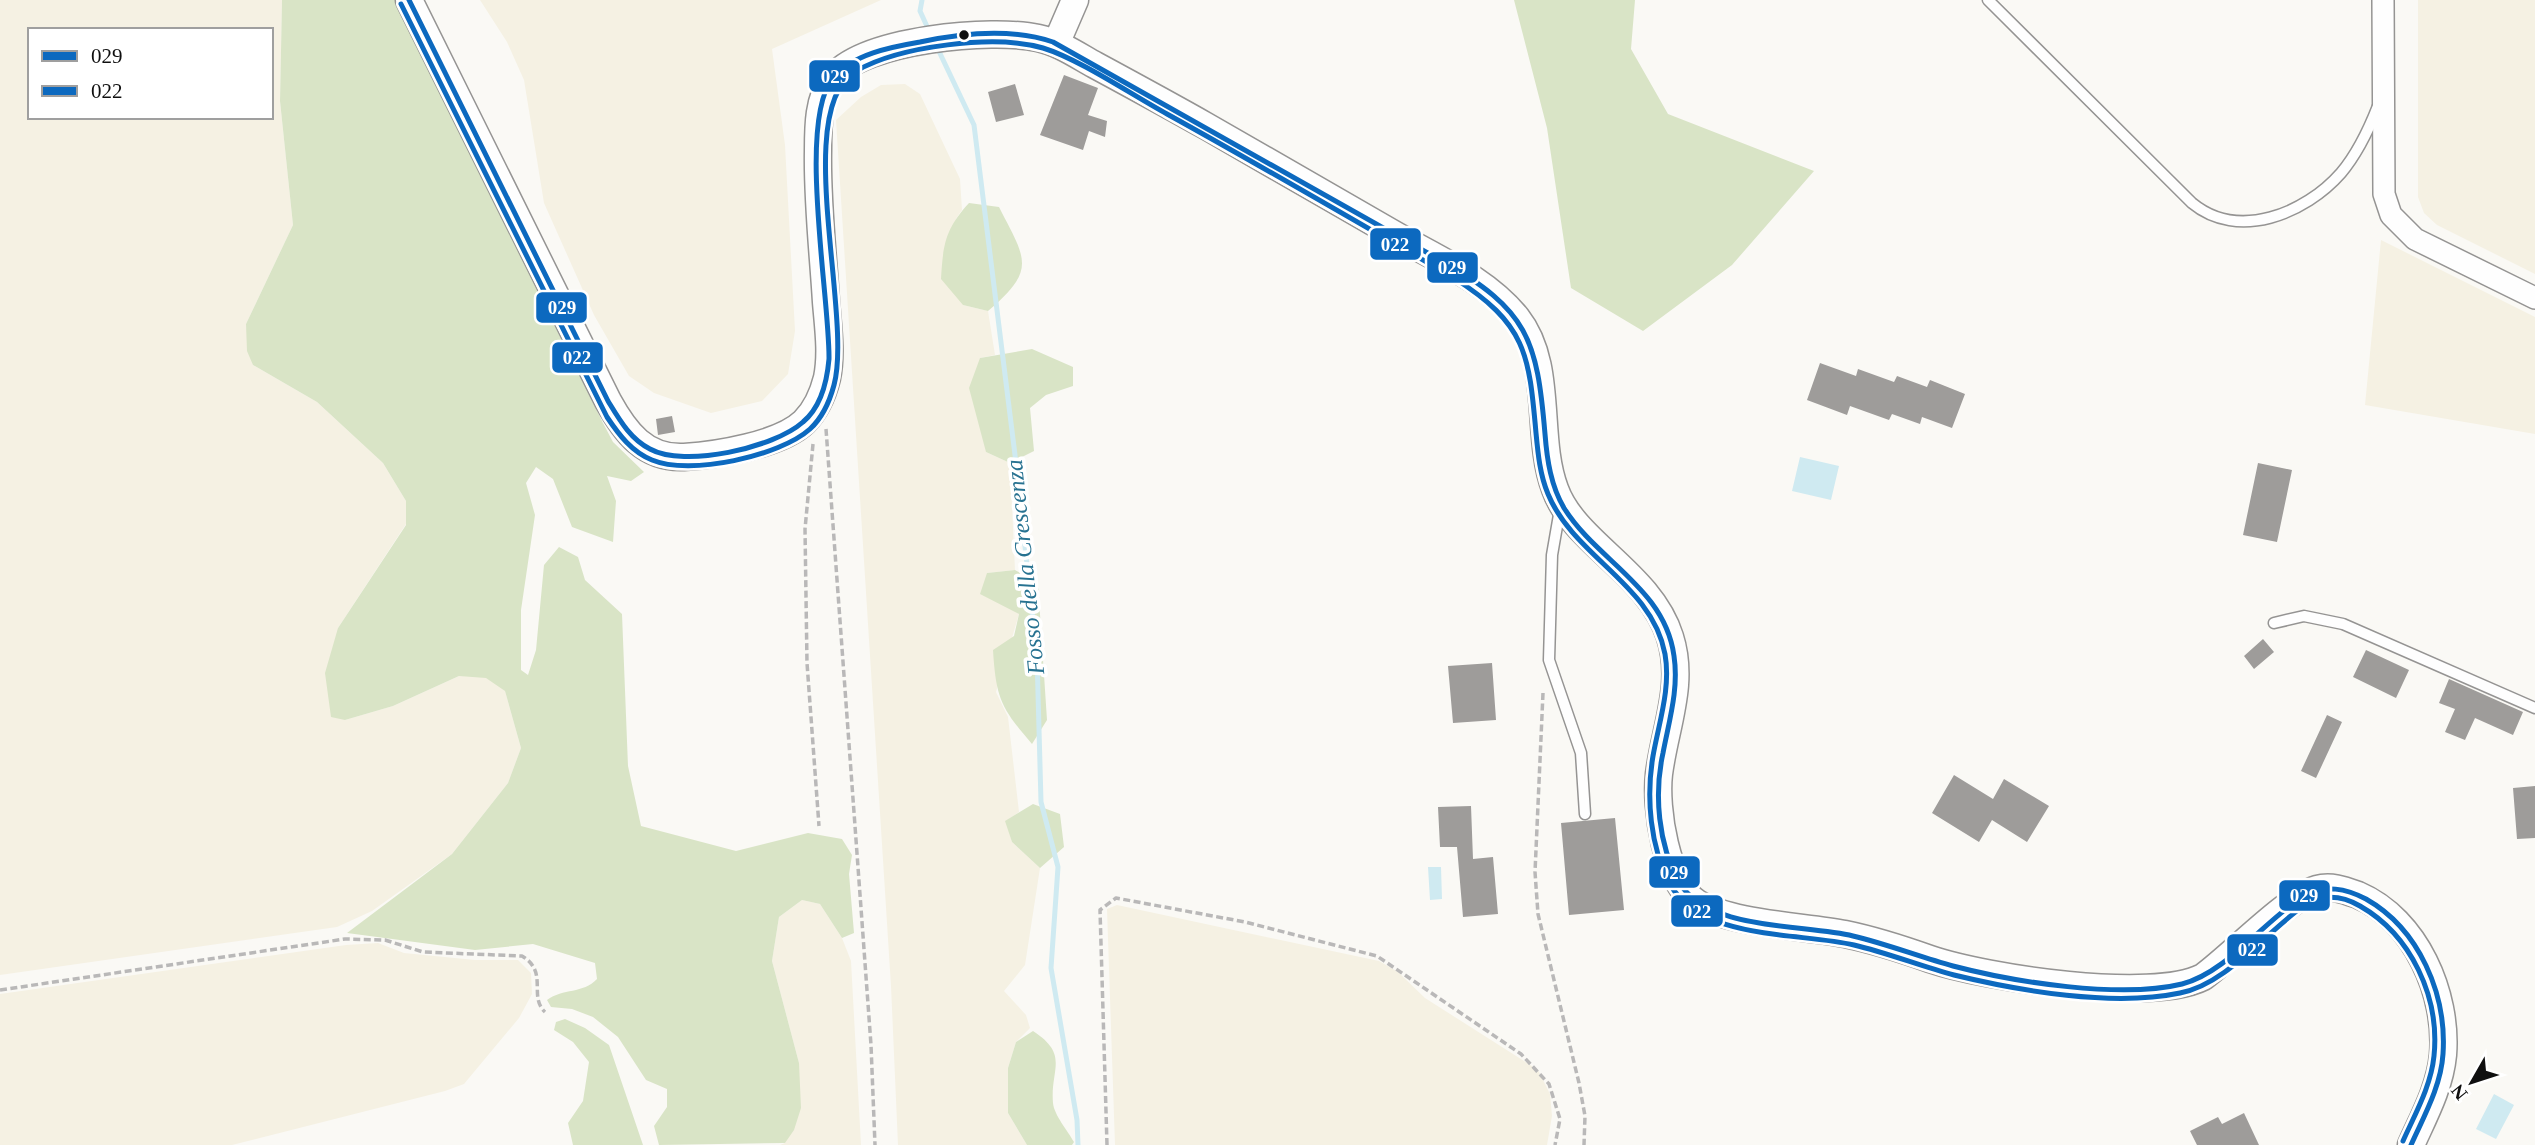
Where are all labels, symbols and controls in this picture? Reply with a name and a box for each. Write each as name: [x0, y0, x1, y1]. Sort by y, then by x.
legend: [28, 28, 273, 119]
unlabelled marker: [957, 28, 971, 42]
text: 029: [91, 44, 123, 68]
line badge: 029: [808, 59, 861, 93]
text: 029: [821, 66, 849, 87]
text: 022: [91, 79, 123, 103]
line badge: 022: [1369, 227, 1422, 261]
text: 022: [1381, 234, 1409, 255]
line badge: 029: [1426, 251, 1479, 284]
text: 029: [1438, 257, 1466, 278]
line badge: 029: [535, 291, 588, 324]
text: 029: [548, 297, 576, 318]
line badge: 022: [551, 341, 604, 374]
text: 022: [563, 347, 591, 368]
water label: Fosso della Crescenza: [1001, 458, 1049, 677]
line badge: 029: [1648, 855, 1701, 889]
text: 029: [1660, 862, 1688, 883]
line badge: 029: [2278, 879, 2331, 912]
text: 029: [2290, 885, 2318, 906]
line badge: 022: [1670, 894, 1724, 928]
text: 022: [1683, 901, 1711, 922]
line badge: 022: [2226, 933, 2279, 967]
text: 022: [2238, 939, 2266, 960]
north arrow: [2437, 1047, 2507, 1117]
text: N: [2447, 1080, 2472, 1104]

